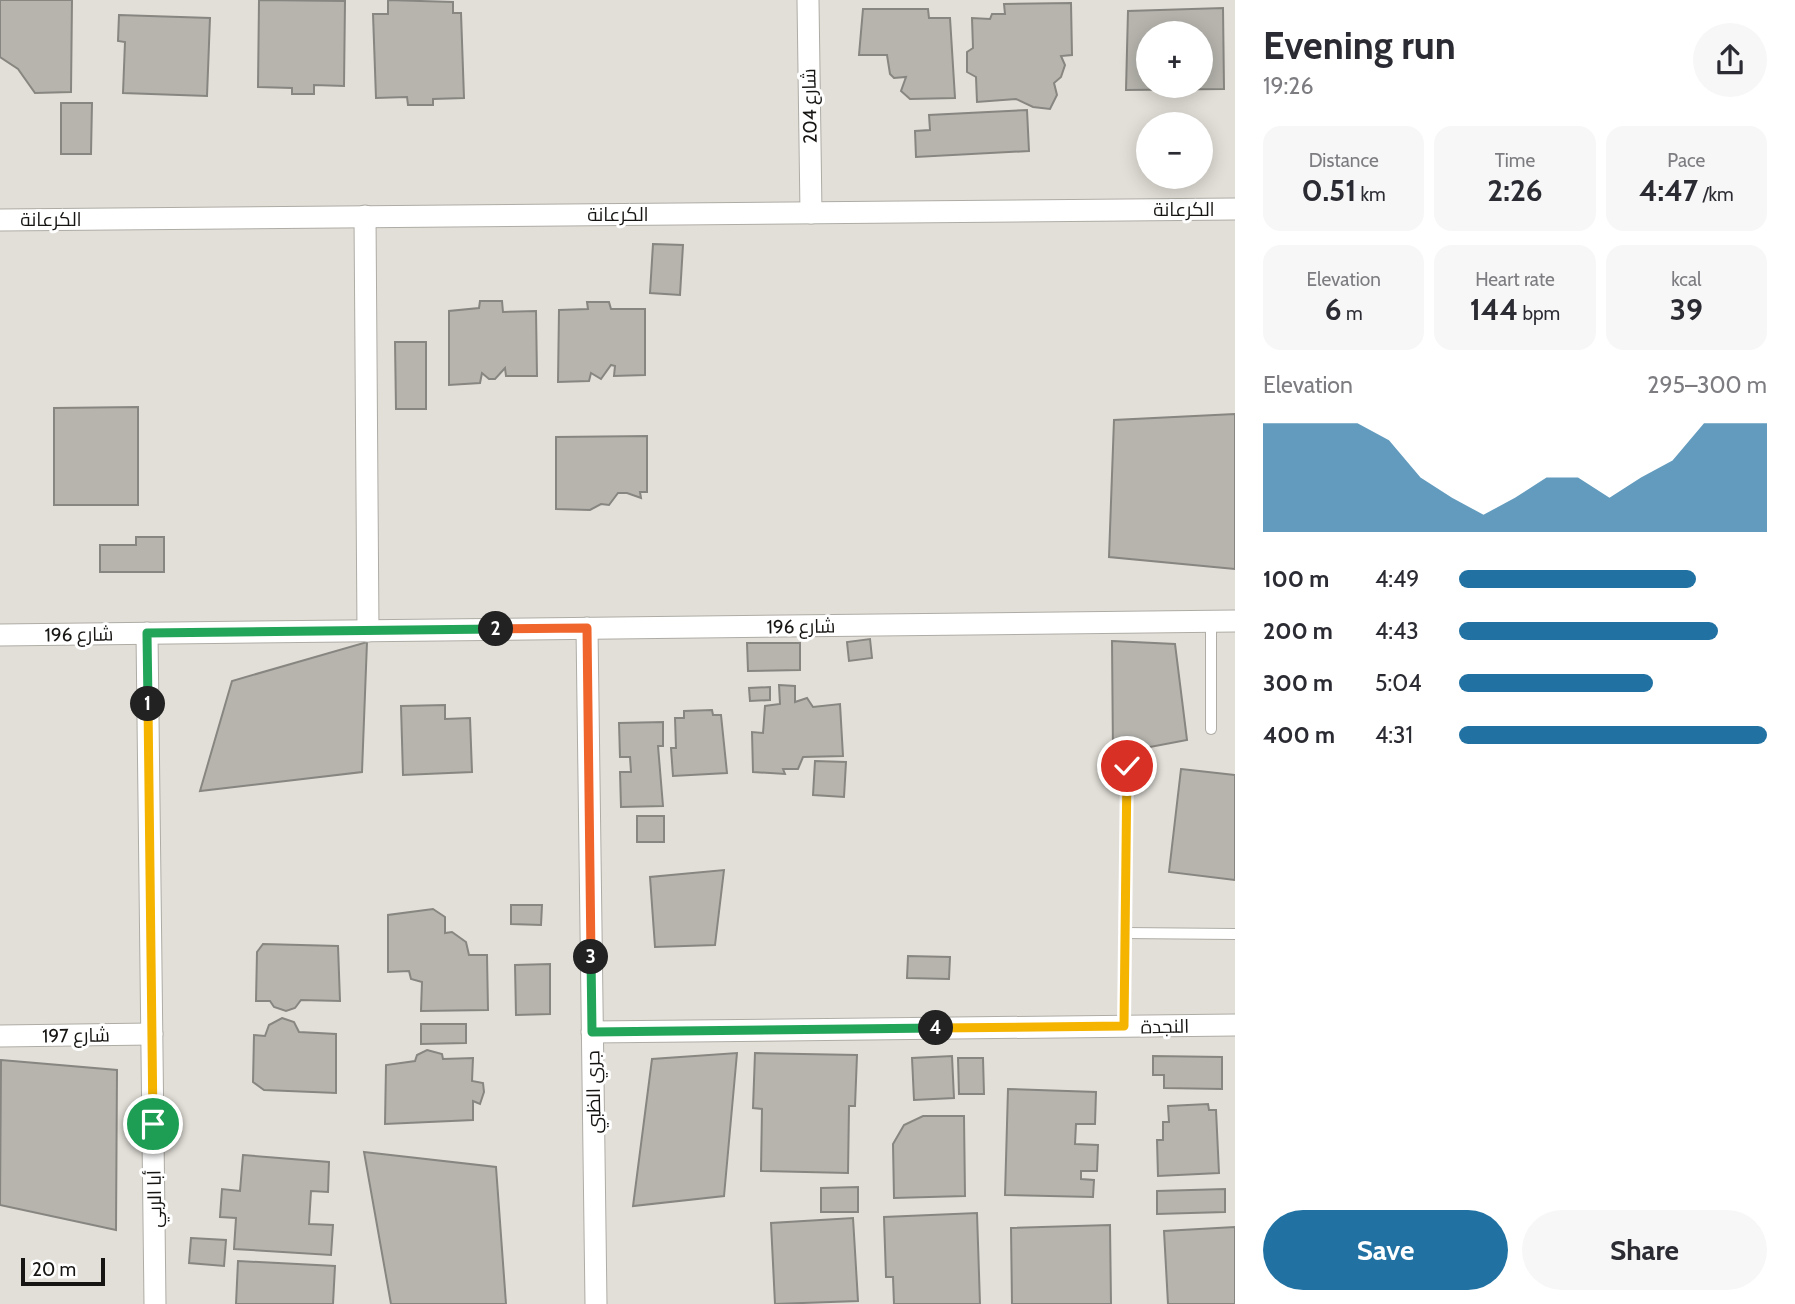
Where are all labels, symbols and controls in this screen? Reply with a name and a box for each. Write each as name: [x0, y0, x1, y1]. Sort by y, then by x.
map controls: [1136, 21, 1213, 189]
button: +: [1136, 21, 1213, 98]
text: Evening run: [1263, 22, 1456, 69]
button: share: [1693, 23, 1767, 97]
street label: شارع 204: [797, 68, 824, 144]
text: 19:26: [1263, 72, 1313, 100]
button: −: [1136, 112, 1213, 189]
text: Distance: [1309, 149, 1379, 172]
text: Time: [1495, 149, 1535, 172]
text: Pace: [1667, 149, 1705, 172]
text: 0.51: [1302, 172, 1356, 209]
text: 2:26: [1487, 172, 1543, 209]
text: 4:47: [1639, 172, 1698, 209]
text: km: [1356, 183, 1386, 206]
text: /km: [1698, 183, 1734, 206]
street label: الكرعانة: [1153, 198, 1215, 221]
street label: الكرعانة: [587, 203, 649, 226]
street label: الكرعانة: [20, 208, 82, 231]
text: Elevation: [1307, 268, 1381, 291]
text: Heart rate: [1475, 268, 1555, 291]
text: kcal: [1671, 268, 1701, 291]
text: 6: [1325, 291, 1342, 328]
text: 144: [1470, 291, 1518, 328]
text: 39: [1670, 291, 1703, 328]
text: m: [1342, 302, 1363, 325]
text: bpm: [1518, 302, 1560, 325]
text: Elevation: [1263, 371, 1353, 399]
text: 295–300 m: [1647, 371, 1767, 399]
text: 100 m: [1263, 565, 1329, 593]
text: 4:49: [1375, 565, 1419, 593]
pin: 2: [478, 612, 514, 646]
street label: شارع 196: [766, 614, 836, 641]
text: 2: [490, 617, 501, 640]
text: 200 m: [1263, 617, 1333, 645]
text: 4:43: [1375, 617, 1419, 645]
street label: شارع 196: [44, 622, 114, 649]
text: 300 m: [1263, 669, 1333, 697]
text: 5:04: [1375, 669, 1422, 697]
pin: 1: [130, 686, 166, 722]
text: 1: [144, 692, 151, 715]
text: 400 m: [1263, 721, 1335, 749]
text: 4:31: [1375, 721, 1413, 749]
pin: [1097, 736, 1157, 796]
icon: check: [1108, 747, 1146, 785]
pin: 3: [574, 940, 608, 974]
text: 3: [585, 945, 596, 968]
pin: 4: [918, 1010, 954, 1046]
street label: النجدة: [1140, 1015, 1190, 1038]
text: 4: [930, 1016, 941, 1039]
street label: شارع 197: [42, 1023, 110, 1050]
street label: جري الظبي: [581, 1050, 609, 1134]
pin: [123, 1094, 183, 1154]
icon: arrive: [134, 1105, 172, 1143]
street label: أبا الربي: [142, 1170, 170, 1228]
button: Save: [1263, 1210, 1508, 1290]
button: Share: [1522, 1210, 1767, 1290]
scale bar: [21, 1255, 105, 1287]
text: 20 m: [32, 1258, 76, 1281]

